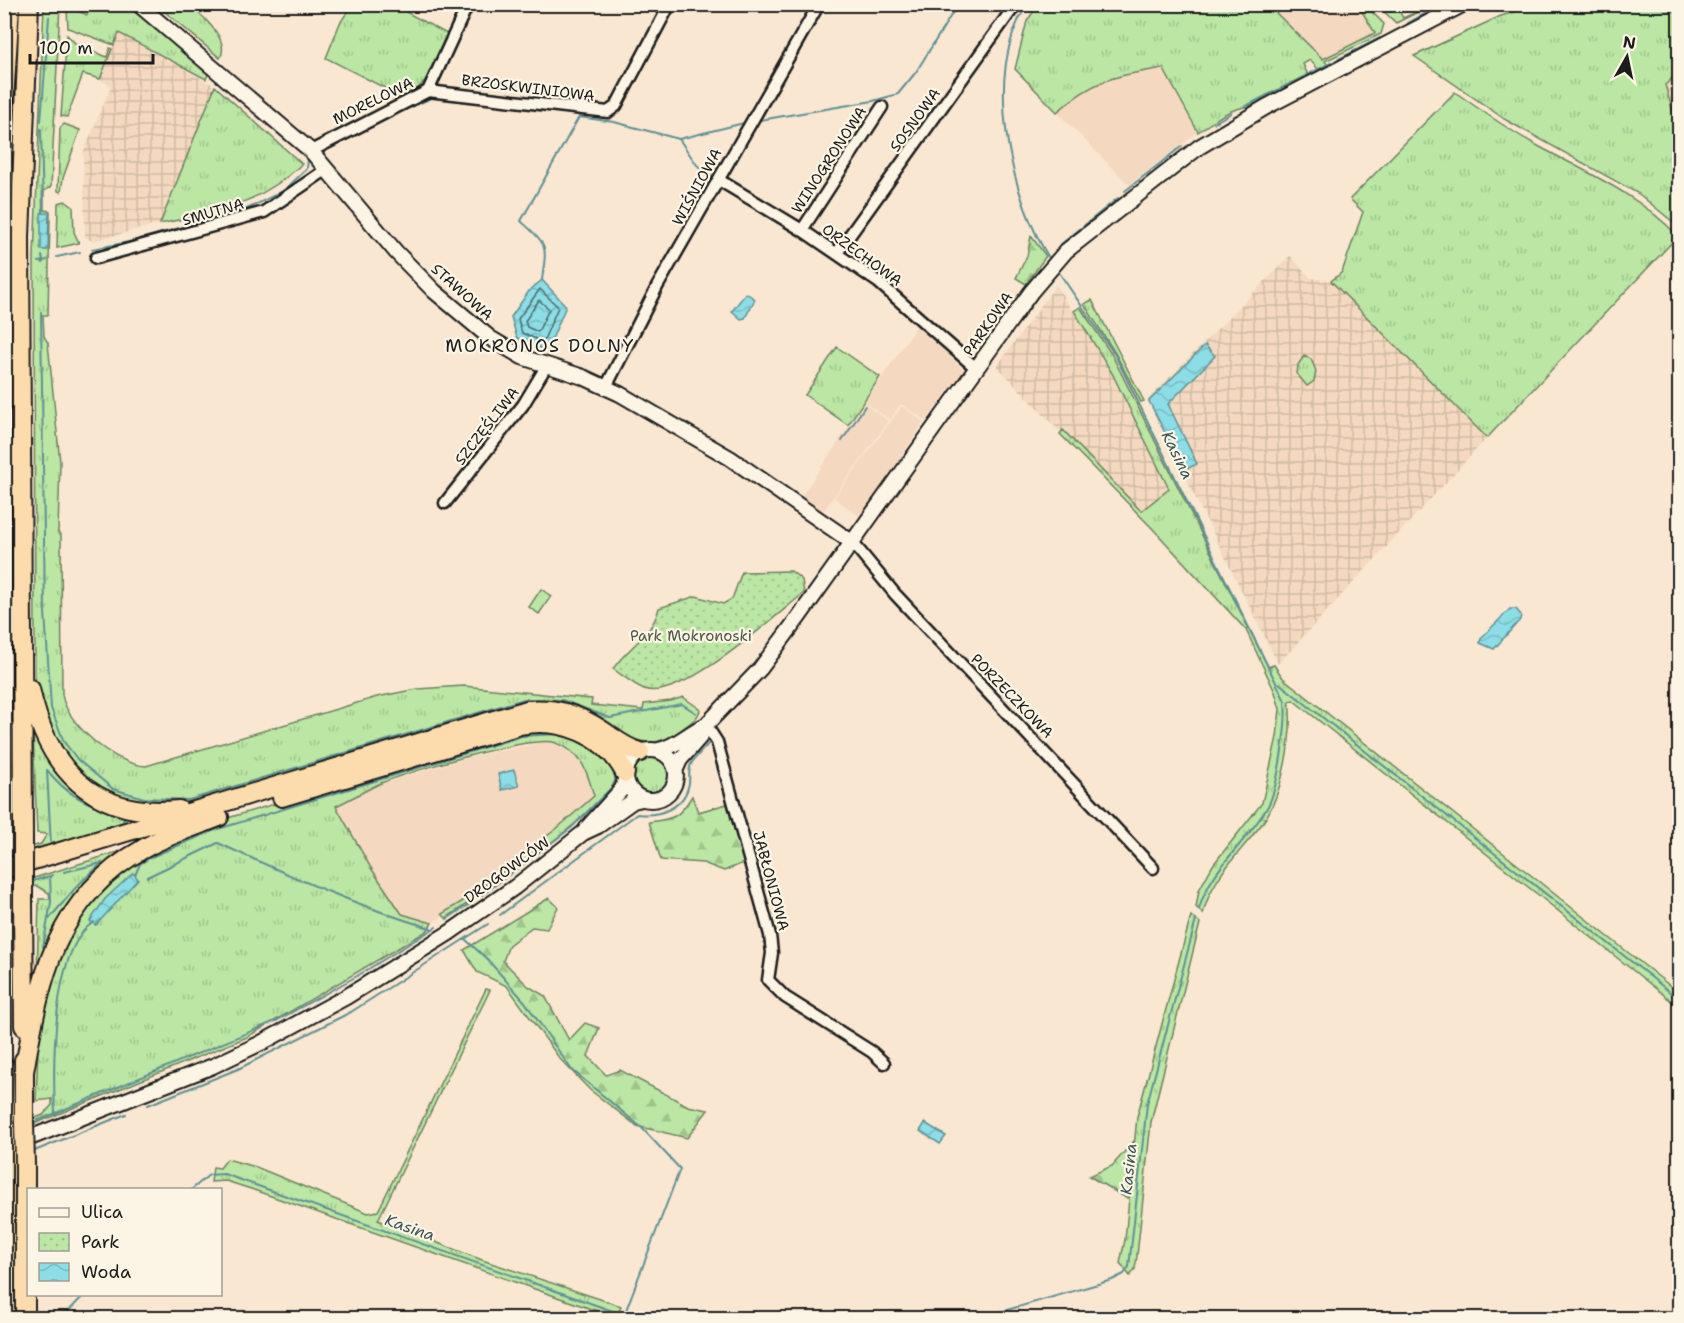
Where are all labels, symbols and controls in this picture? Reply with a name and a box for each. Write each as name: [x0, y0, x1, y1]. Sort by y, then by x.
scale bar: [30, 27, 153, 65]
north arrow: [1597, 27, 1657, 87]
text: N: [1621, 31, 1637, 54]
text: 100 m: [39, 36, 93, 60]
street label: BRZOSKWINIOWA: [460, 70, 596, 106]
street label: MORELOWA: [329, 73, 417, 129]
street label: SOSNOWA: [885, 84, 945, 156]
street label: WINOGRONOWA: [787, 103, 871, 217]
street label: WIŚNIOWA: [667, 144, 726, 229]
street label: SMUTNA: [180, 194, 246, 230]
street label: ORZECHOWA: [818, 219, 906, 291]
street label: STAWOWA: [427, 259, 497, 325]
street label: PARKOWA: [959, 288, 1017, 360]
district label: MOKRONOS DOLNY: [445, 334, 635, 358]
street label: SZCZĘŚLIWA: [449, 382, 524, 469]
water label: Kasina: [1157, 427, 1198, 483]
park label: Park Mokronoski: [630, 626, 752, 646]
street label: PORZECZKOWA: [966, 649, 1058, 743]
street label: JABŁONIOWA: [748, 829, 794, 933]
street label: DROGOWCÓW: [460, 831, 554, 908]
water label: Kasina: [1115, 1142, 1142, 1196]
legend: [27, 1188, 222, 1296]
text: Ulica: [81, 1200, 123, 1224]
water label: Kasina: [382, 1209, 438, 1246]
text: Park: [81, 1230, 120, 1254]
text: Woda: [81, 1260, 131, 1284]

